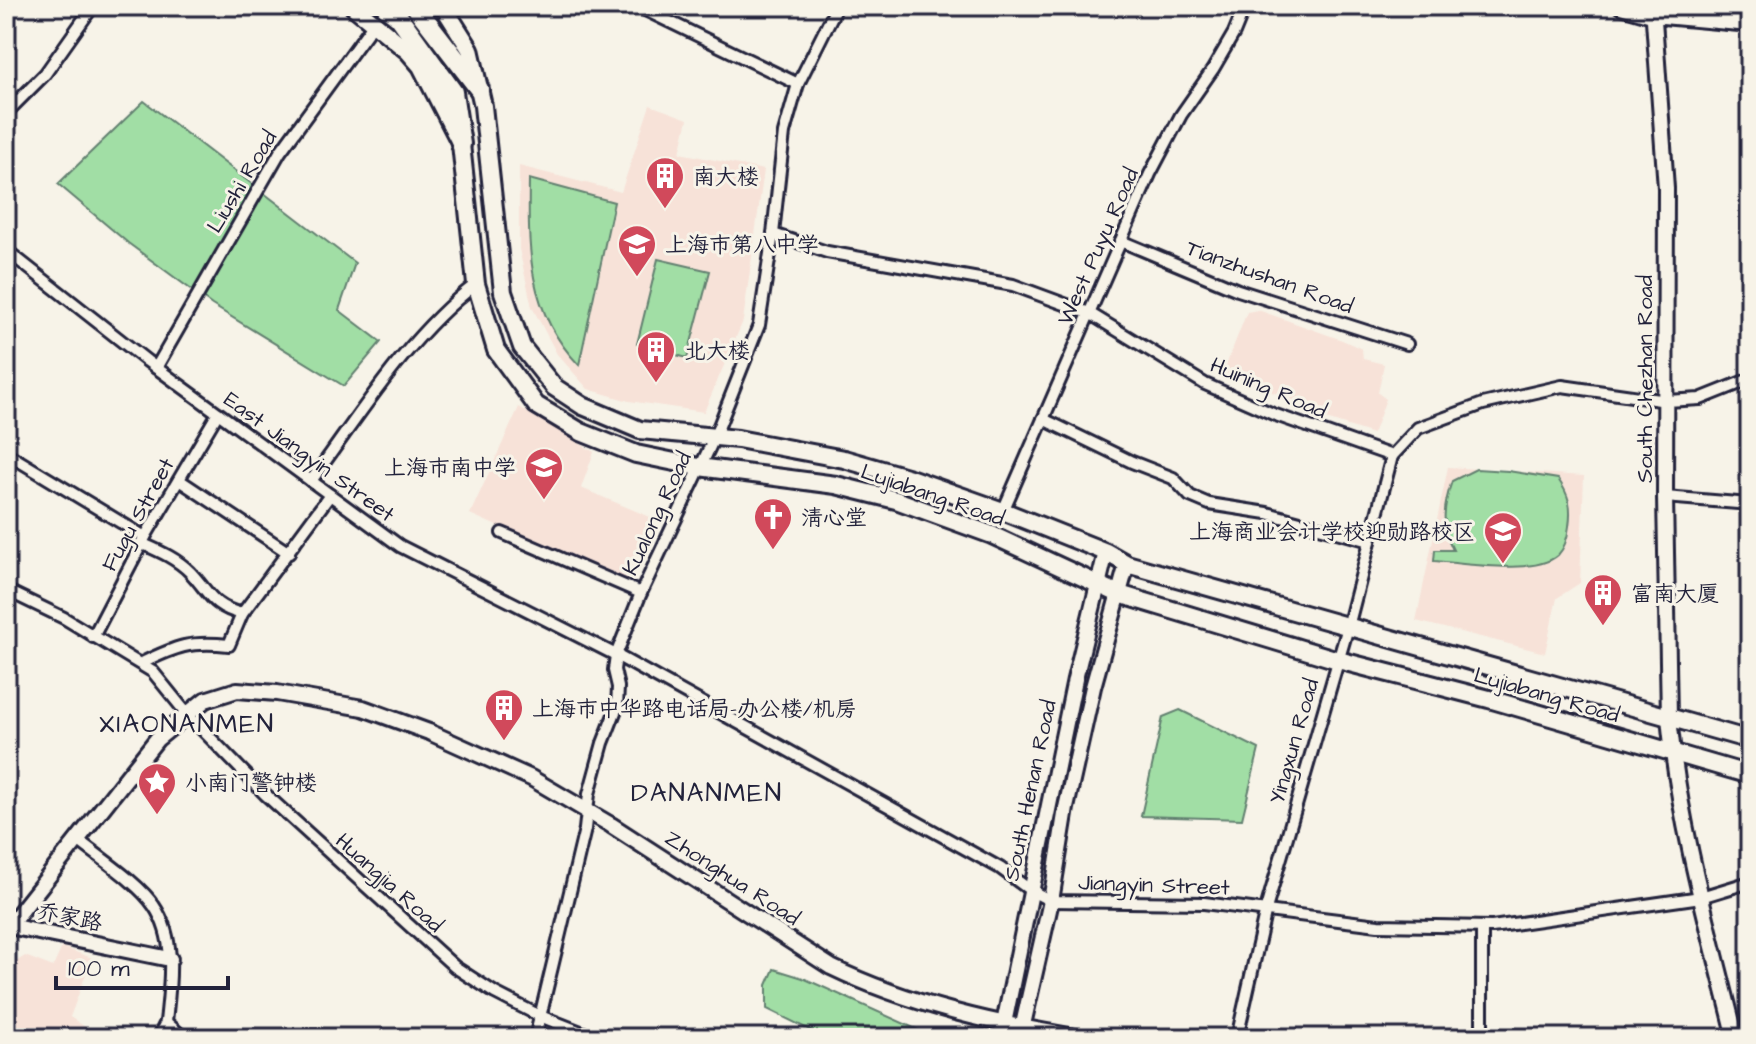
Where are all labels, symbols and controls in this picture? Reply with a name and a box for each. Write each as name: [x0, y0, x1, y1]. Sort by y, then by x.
street label: Liushi Road: [200, 125, 285, 239]
building icon: 南大楼: [644, 155, 686, 210]
place label: 南大楼: [693, 162, 759, 193]
street label: West Puyu Road: [1050, 163, 1148, 331]
school or university icon: 上海市第八中学: [616, 223, 658, 278]
place label: 上海市第八中学: [665, 230, 819, 261]
street label: Tianzhushan Road: [1182, 233, 1357, 322]
street label: South Chezhan Road: [1630, 275, 1661, 483]
building icon: 北大楼: [635, 329, 677, 384]
place label: 北大楼: [684, 336, 750, 367]
street label: Huining Road: [1205, 350, 1331, 428]
street label: East Jiangyin Street: [217, 385, 401, 531]
school or university icon: 上海市南中学: [523, 446, 565, 501]
street label: Kualong Road: [615, 447, 700, 581]
street label: Fugu Street: [94, 452, 183, 578]
place label: 上海市南中学: [384, 453, 516, 484]
street label: Lujiabang Road: [856, 456, 1009, 535]
church icon: 清心堂: [752, 496, 794, 551]
place label: 清心堂: [801, 503, 867, 534]
school or university icon: 上海商业会计学校迎勋路校区: [1482, 510, 1524, 565]
place label: 上海商业会计学校迎勋路校区: [1189, 517, 1475, 548]
building icon: 富南大厦: [1582, 572, 1624, 627]
place label: 富南大厦: [1631, 579, 1719, 610]
street label: Lujiabang Road: [1470, 660, 1623, 732]
street label: Yingxun Road: [1262, 675, 1328, 808]
building icon: 上海市中华路电话局-办公楼/机房: [483, 687, 525, 742]
place label: 上海市中华路电话局-办公楼/机房: [532, 694, 857, 725]
street label: South Henan Road: [996, 697, 1065, 884]
district label: XIAONANMEN: [99, 706, 275, 742]
place icon: 小南门警钟楼: [136, 761, 178, 816]
place label: 小南门警钟楼: [185, 768, 317, 799]
district label: DANANMEN: [631, 775, 783, 811]
street label: Zhonghua Road: [658, 823, 806, 934]
street label: Huangjia Road: [327, 826, 450, 941]
street label: Jiangyin Street: [1078, 867, 1230, 905]
street label: 乔家路: [34, 895, 105, 939]
scale bar: [56, 940, 228, 990]
text: 100 m: [68, 952, 130, 986]

